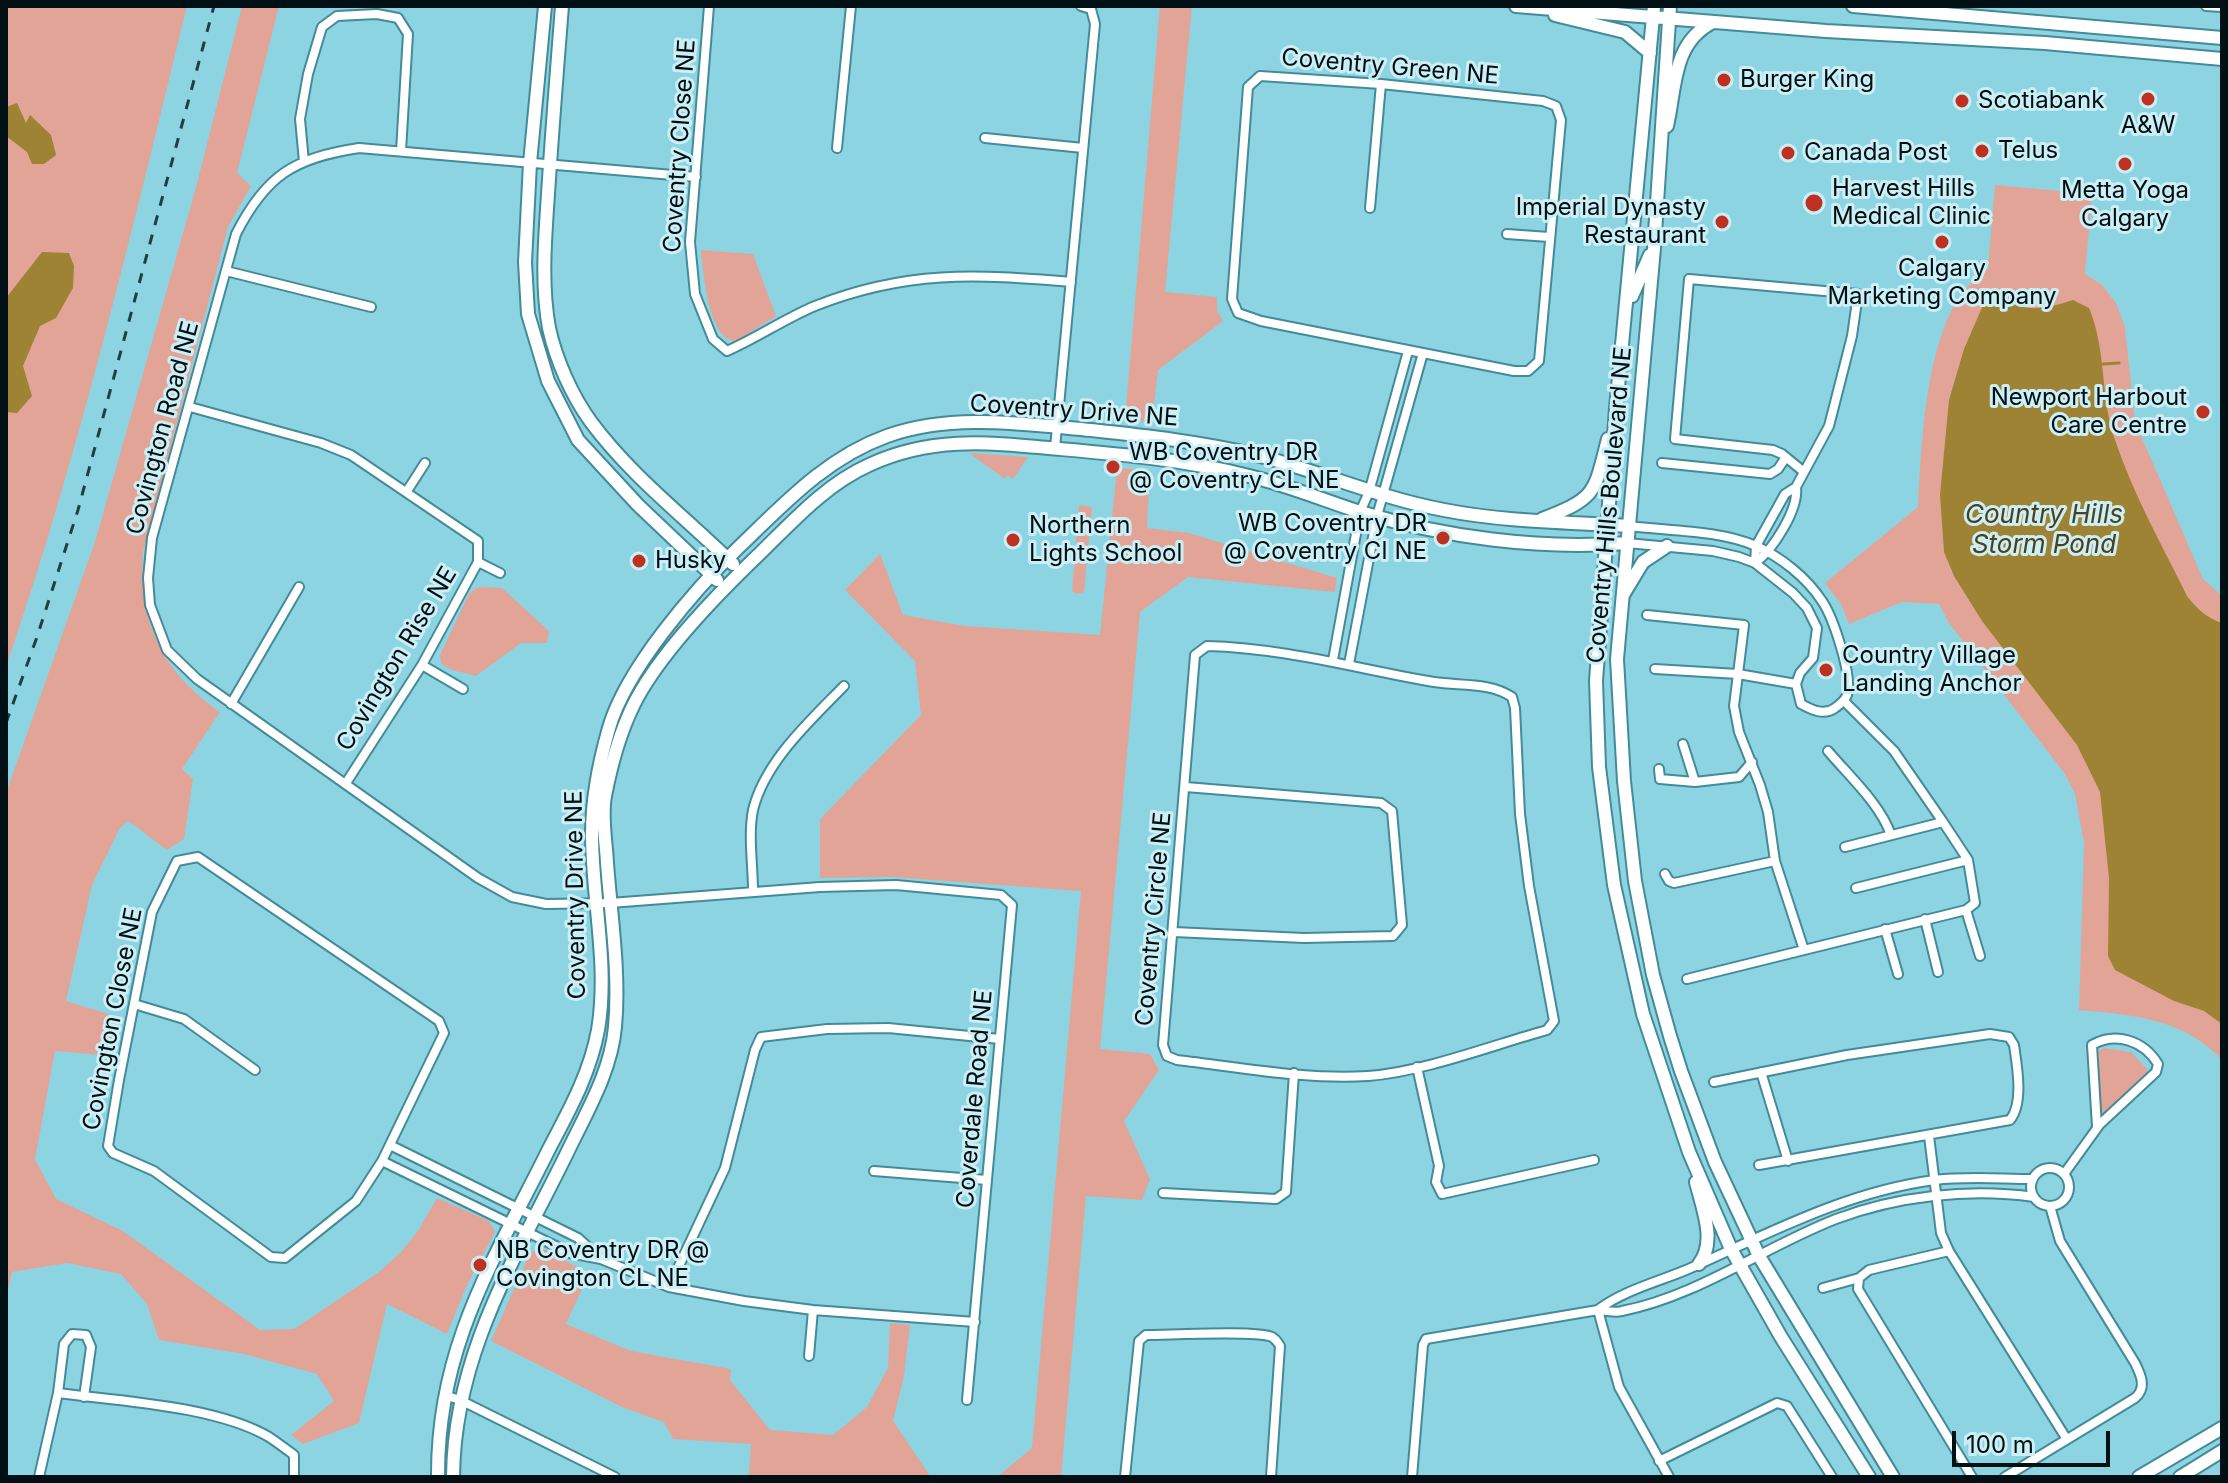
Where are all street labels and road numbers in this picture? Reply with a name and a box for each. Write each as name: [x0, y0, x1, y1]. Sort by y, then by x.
street label: Coventry Close NE: [658, 38, 702, 254]
street label: Coventry Green NE: [1280, 43, 1500, 91]
street label: Covington Road NE: [121, 318, 205, 538]
street label: Coventry Hills Boulevard NE: [1582, 345, 1638, 665]
street label: Coventry Drive NE: [969, 389, 1179, 433]
street label: Covington Rise NE: [331, 562, 463, 756]
street label: Coventry Drive NE: [560, 790, 592, 1000]
street label: Coventry Circle NE: [1130, 811, 1178, 1027]
street label: Covington Close NE: [77, 905, 149, 1133]
street label: Coverdale Road NE: [951, 989, 999, 1209]

